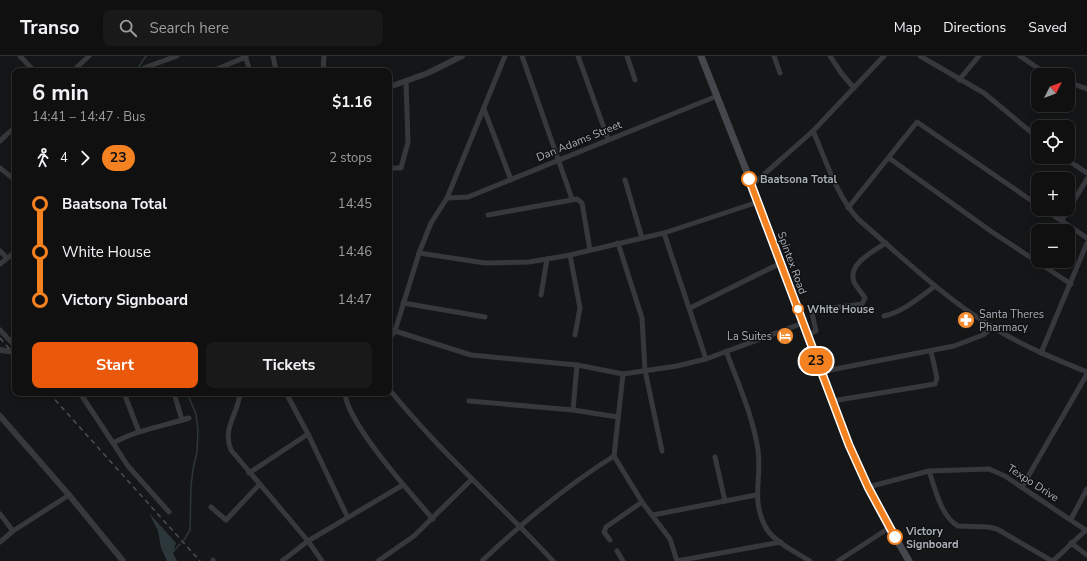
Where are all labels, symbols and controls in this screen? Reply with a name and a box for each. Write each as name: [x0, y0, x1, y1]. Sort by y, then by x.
search box: [103, 10, 383, 46]
text: Transo: [20, 15, 79, 41]
icon: search: [117, 17, 139, 39]
text: Search here: [149, 18, 229, 38]
text: Map: [894, 18, 921, 37]
text: Directions: [943, 18, 1006, 37]
text: Saved: [1028, 18, 1067, 37]
north arrow: [1031, 68, 1075, 112]
map controls: [1031, 68, 1075, 268]
text: 6 min: [32, 78, 89, 108]
text: $1.16: [332, 92, 372, 112]
text: 14:41 – 14:47 · Bus: [32, 108, 146, 126]
street label: Dan Adams Street: [534, 117, 624, 165]
button: locate: [1031, 120, 1075, 164]
icon: walk: [32, 147, 54, 169]
icon: forward: [74, 147, 96, 169]
text: 23: [110, 148, 127, 167]
text: 4: [60, 149, 68, 167]
text: 2 stops: [329, 149, 372, 167]
marker: Baatsona Total: [741, 171, 757, 187]
place label: Baatsona Total: [760, 172, 837, 187]
button: +: [1031, 172, 1075, 216]
text: Baatsona Total: [62, 194, 167, 214]
text: 14:45: [338, 195, 372, 213]
button: −: [1031, 224, 1075, 268]
street label: Spintex Road: [774, 230, 810, 296]
text: White House: [62, 242, 151, 262]
text: 14:46: [338, 243, 372, 261]
text: Victory Signboard: [62, 290, 188, 310]
text: 14:47: [338, 291, 372, 309]
place label: White House: [807, 302, 874, 317]
marker: White House: [792, 303, 804, 315]
place label: Santa Theres Pharmacy: [979, 307, 1044, 335]
pharmacy icon: Santa Theres Pharmacy: [956, 310, 976, 330]
hotel icon: La Suites: [775, 326, 795, 346]
place label: La Suites: [727, 329, 772, 344]
button: Start: [32, 342, 198, 388]
button: Tickets: [206, 342, 372, 388]
line badge: 23: [798, 348, 834, 374]
text: 23: [808, 351, 824, 370]
street label: Texpo Drive: [1004, 461, 1062, 505]
place label: Victory Signboard: [905, 524, 959, 552]
marker: Victory Signboard: [887, 529, 903, 545]

